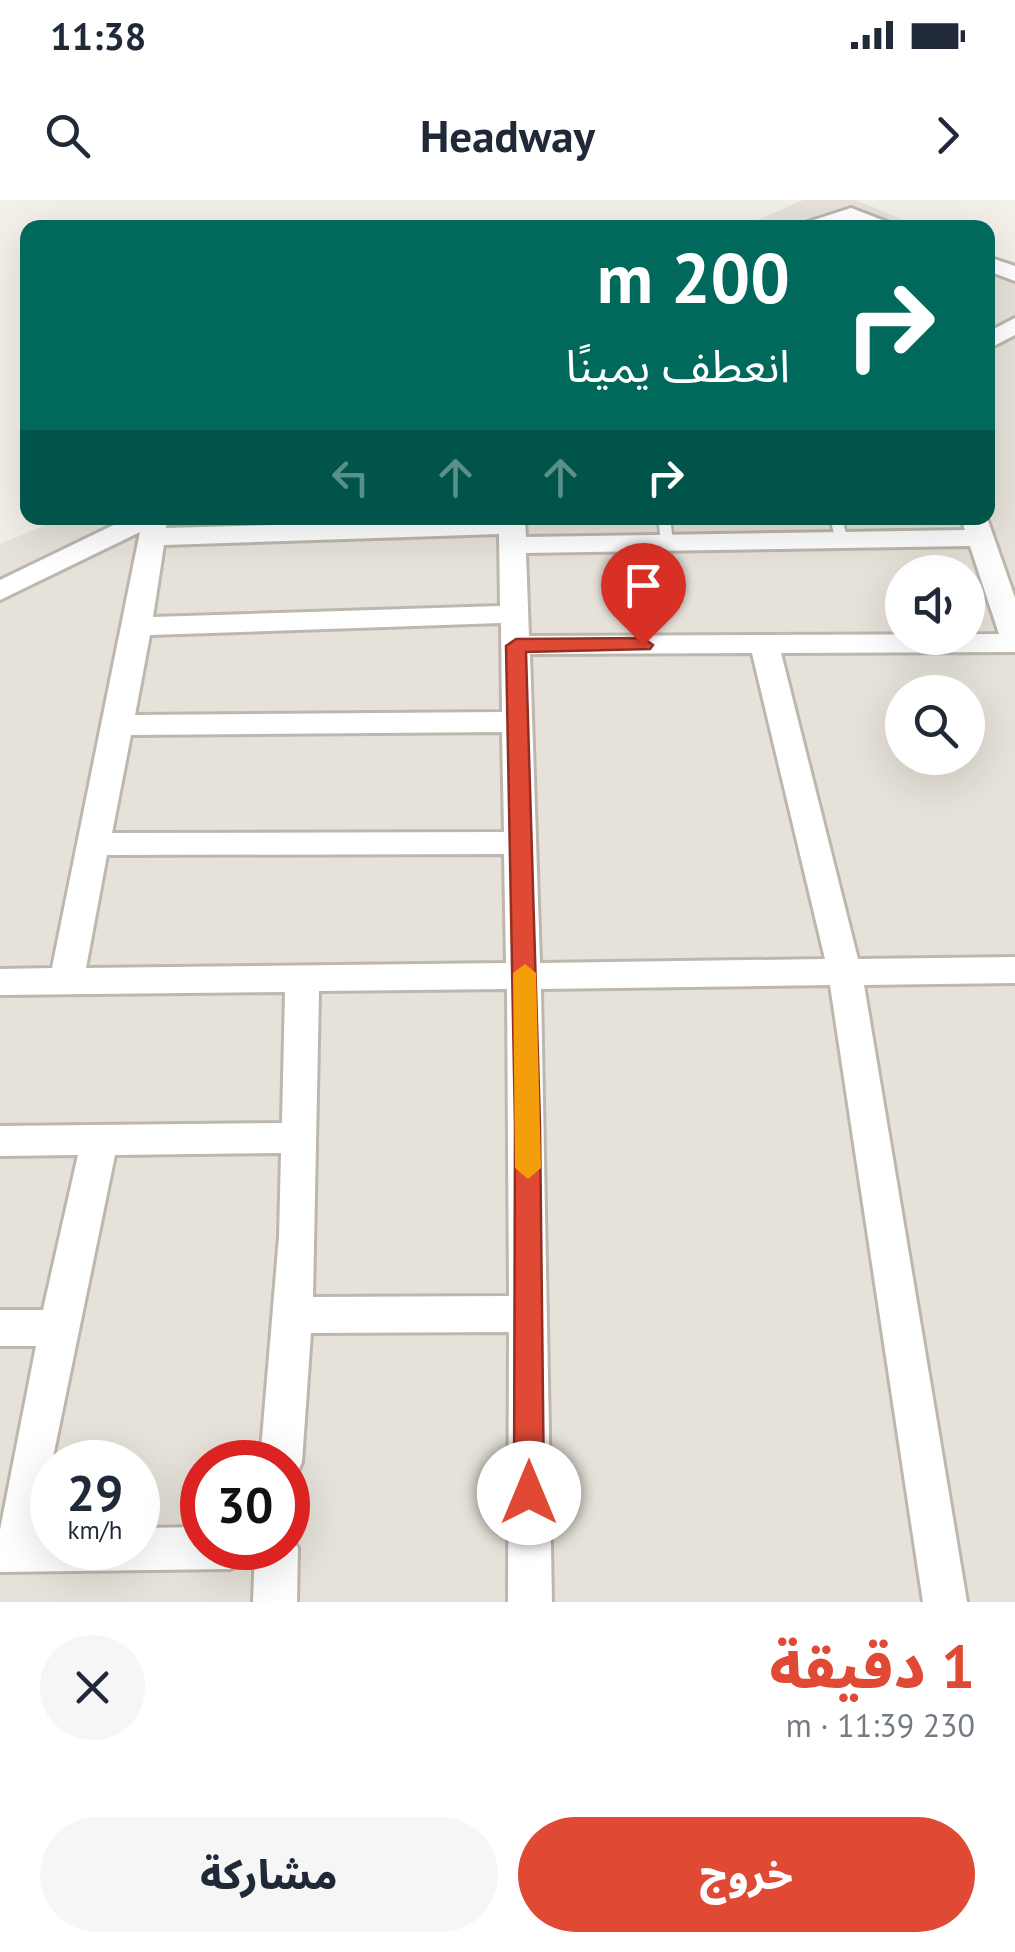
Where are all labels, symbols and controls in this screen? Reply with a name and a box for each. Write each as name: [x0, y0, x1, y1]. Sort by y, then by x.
text: 11:38: [50, 11, 146, 60]
text: Headway: [420, 106, 595, 164]
icon: search: [40, 108, 95, 163]
icon: forward: [920, 108, 975, 163]
text: 200 m: [597, 232, 790, 322]
icon: right: [825, 260, 955, 390]
text: انعطف يمينًا: [566, 336, 790, 394]
icon: left: [323, 450, 378, 505]
icon: ahead: [428, 450, 483, 505]
icon: ahead: [533, 450, 588, 505]
icon: right: [638, 450, 693, 505]
pin: [601, 543, 686, 646]
map controls: [885, 555, 985, 775]
button: sound: [885, 555, 985, 655]
icon: arrive: [616, 558, 671, 613]
button: search: [885, 675, 985, 775]
speed limit sign: 30: [180, 1440, 310, 1570]
position arrow: [477, 1441, 581, 1545]
text: 29: [67, 1460, 123, 1525]
text: km/h: [68, 1514, 122, 1546]
text: 1 دقيقة: [769, 1627, 975, 1705]
button: close: [40, 1635, 145, 1740]
text: 230 m · 11:39: [786, 1704, 975, 1746]
button: مشاركة: [40, 1817, 498, 1932]
button: خروج: [518, 1817, 975, 1932]

